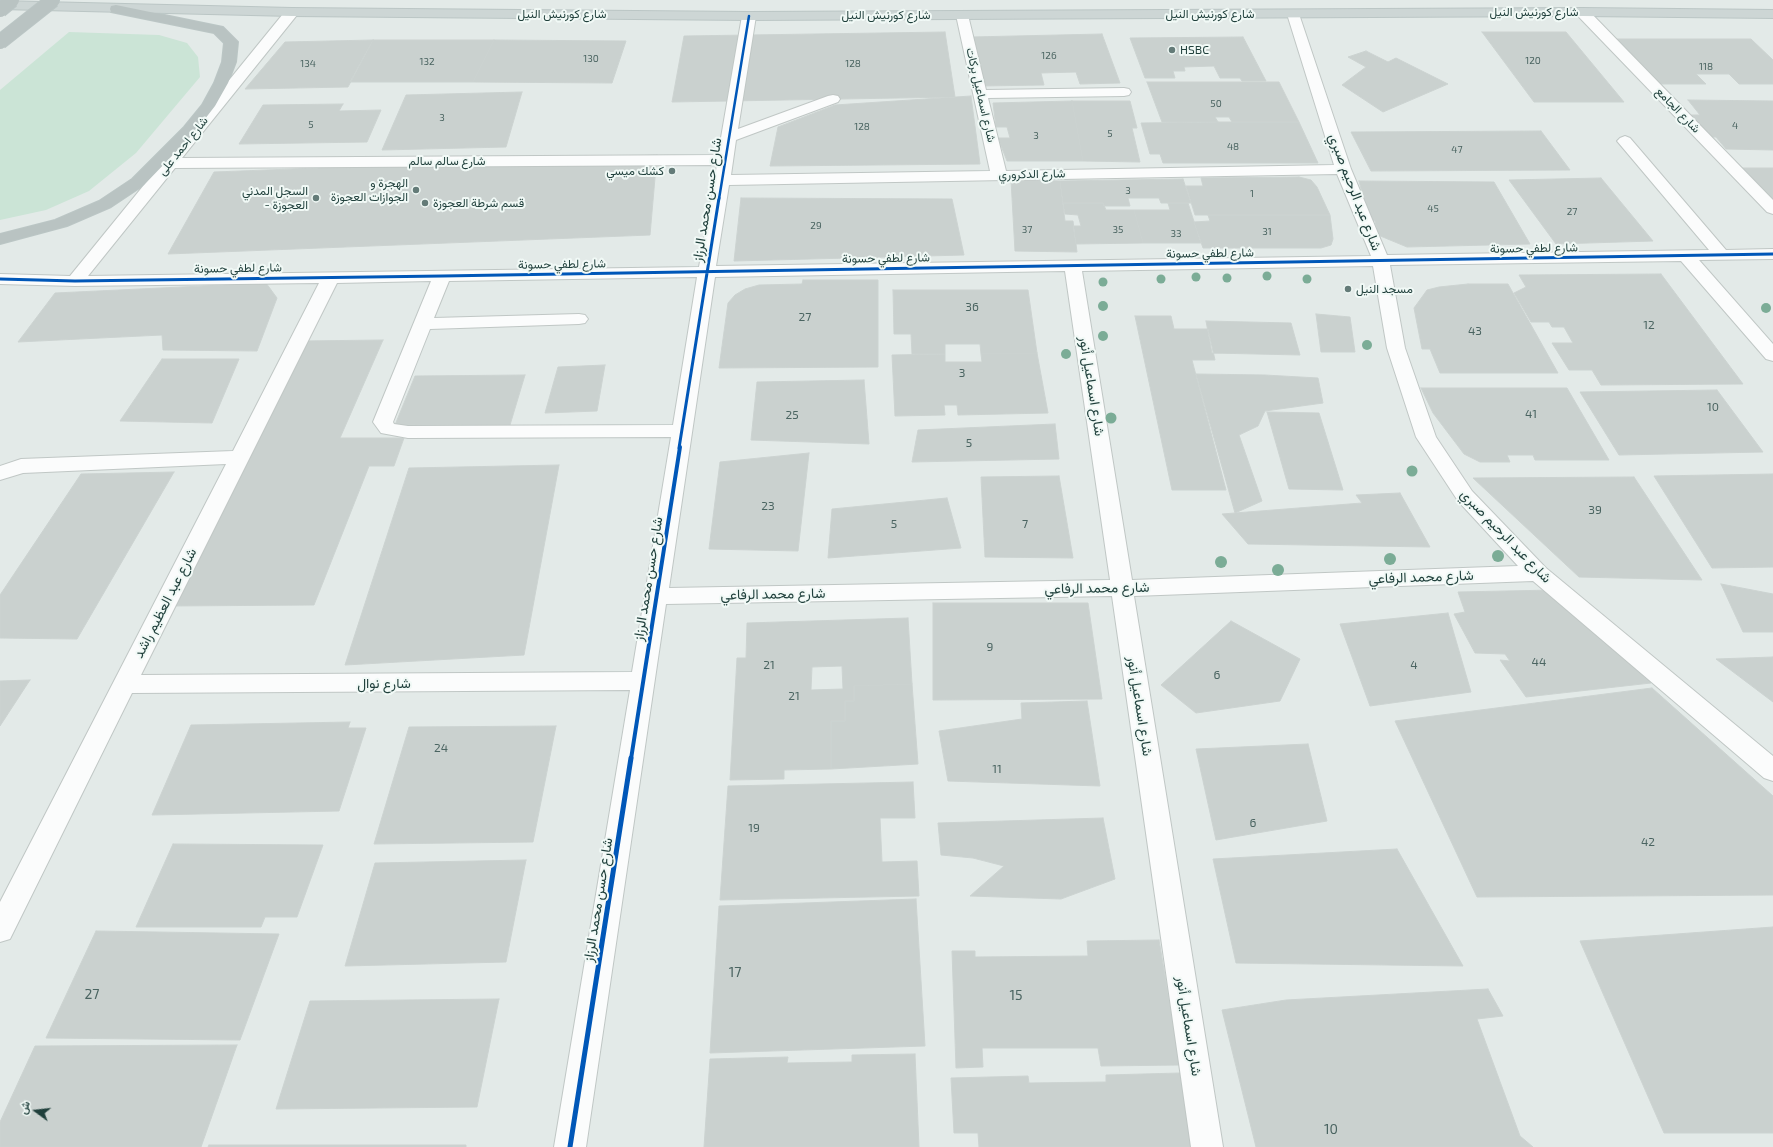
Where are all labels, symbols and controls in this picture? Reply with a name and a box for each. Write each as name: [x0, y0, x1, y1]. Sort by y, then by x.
street label: شارع كورنيش النيل: [1489, 5, 1579, 19]
street label: شارع كورنيش النيل: [517, 7, 607, 21]
street label: شارع كورنيش النيل: [1165, 7, 1255, 21]
street label: شارع كورنيش النيل: [841, 8, 931, 22]
place label: HSBC: [1180, 43, 1209, 57]
marker: HSBC: [1167, 45, 1177, 55]
street label: شارع اسماعيل بركات: [963, 46, 999, 144]
house number: 126: [1041, 50, 1057, 62]
house number: 130: [583, 53, 599, 65]
house number: 120: [1525, 55, 1541, 67]
house number: 132: [419, 56, 435, 68]
house number: 134: [300, 58, 316, 70]
house number: 128: [845, 58, 861, 70]
house number: 118: [1699, 61, 1713, 73]
street label: شارع الجامع: [1653, 84, 1703, 136]
house number: 50: [1210, 98, 1222, 110]
house number: 3: [439, 112, 445, 124]
street label: شارع احمد على: [155, 114, 211, 178]
house number: 5: [308, 119, 314, 131]
house number: 4: [1732, 120, 1738, 132]
house number: 128: [854, 121, 870, 133]
house number: 5: [1107, 128, 1113, 140]
house number: 3: [1033, 130, 1039, 142]
street label: شارع عبد الرحيم صبري: [1325, 131, 1385, 253]
street label: شارع حسن محمد الرزاز: [689, 137, 725, 263]
house number: 48: [1227, 141, 1239, 153]
house number: 47: [1451, 144, 1463, 156]
street label: شارع سالم سالم: [409, 154, 485, 168]
place label: كشك ميسي: [606, 164, 664, 178]
marker: كشك ميسي: [667, 166, 677, 176]
street label: شارع الدكروري: [998, 166, 1066, 182]
place label: الهجرة و الجوازات العجوزة: [331, 176, 408, 204]
place label: السجل المدني - العجوزة: [242, 184, 308, 212]
marker: الهجرة و الجوازات العجوزة: [411, 185, 421, 195]
house number: 3: [1125, 185, 1131, 197]
house number: 1: [1250, 188, 1254, 200]
marker: السجل المدني - العجوزة: [311, 193, 321, 203]
place label: قسم شرطة العجوزة: [433, 196, 524, 210]
marker: قسم شرطة العجوزة: [420, 198, 430, 208]
house number: 45: [1427, 203, 1439, 215]
house number: 27: [1567, 206, 1577, 218]
house number: 29: [810, 220, 822, 232]
house number: 37: [1022, 224, 1032, 236]
house number: 35: [1113, 224, 1123, 236]
house number: 31: [1262, 226, 1272, 238]
house number: 33: [1170, 228, 1182, 240]
street label: شارع لطفي حسونة: [1490, 240, 1578, 256]
street label: شارع لطفي حسونة: [1166, 245, 1254, 261]
street label: شارع لطفي حسونة: [842, 250, 930, 266]
street label: شارع لطفي حسونة: [518, 256, 606, 272]
street label: شارع لطفي حسونة: [194, 260, 282, 276]
place label: مسجد النيل: [1356, 282, 1413, 296]
marker: مسجد النيل: [1343, 284, 1353, 294]
house number: 36: [965, 300, 979, 314]
house number: 27: [799, 310, 811, 324]
house number: 12: [1643, 318, 1655, 332]
house number: 43: [1468, 324, 1482, 338]
street label: شارع اسماعيل أنور: [1076, 335, 1108, 437]
house number: 3: [959, 366, 965, 380]
house number: 10: [1707, 400, 1719, 414]
house number: 41: [1525, 407, 1537, 421]
house number: 25: [785, 408, 799, 422]
house number: 5: [966, 436, 972, 450]
street label: شارع عبد الرحيم صبري: [1457, 486, 1555, 586]
house number: 23: [761, 499, 775, 513]
house number: 39: [1588, 503, 1602, 517]
street label: شارع حسن محمد الرزاز: [630, 516, 666, 642]
house number: 5: [891, 517, 897, 531]
house number: 7: [1022, 517, 1028, 531]
street label: شارع عبد العظيم راشد: [130, 545, 200, 661]
street label: شارع محمد الرفاعي: [1368, 567, 1474, 587]
street label: شارع محمد الرفاعي: [1044, 579, 1150, 597]
street label: شارع محمد الرفاعي: [720, 585, 826, 603]
house number: 9: [987, 640, 993, 654]
street label: شارع اسماعيل أنور: [1124, 655, 1156, 757]
house number: 44: [1532, 655, 1546, 669]
house number: 21: [763, 658, 775, 672]
house number: 4: [1410, 658, 1418, 672]
house number: 6: [1214, 668, 1220, 682]
street label: شارع نوال: [357, 675, 411, 691]
house number: 21: [788, 689, 800, 703]
house number: 24: [434, 741, 448, 755]
house number: 11: [992, 762, 1002, 776]
house number: 6: [1250, 816, 1256, 830]
house number: 19: [748, 821, 760, 835]
house number: 42: [1641, 835, 1655, 849]
street label: شارع حسن محمد الرزاز: [580, 837, 616, 963]
house number: 17: [729, 964, 741, 980]
street label: شارع اسماعيل أنور: [1173, 975, 1205, 1077]
house number: 27: [84, 986, 100, 1002]
house number: 15: [1009, 987, 1023, 1003]
north arrow: [16, 1091, 56, 1131]
text: ش: [16, 1100, 32, 1116]
house number: 10: [1324, 1121, 1338, 1137]

